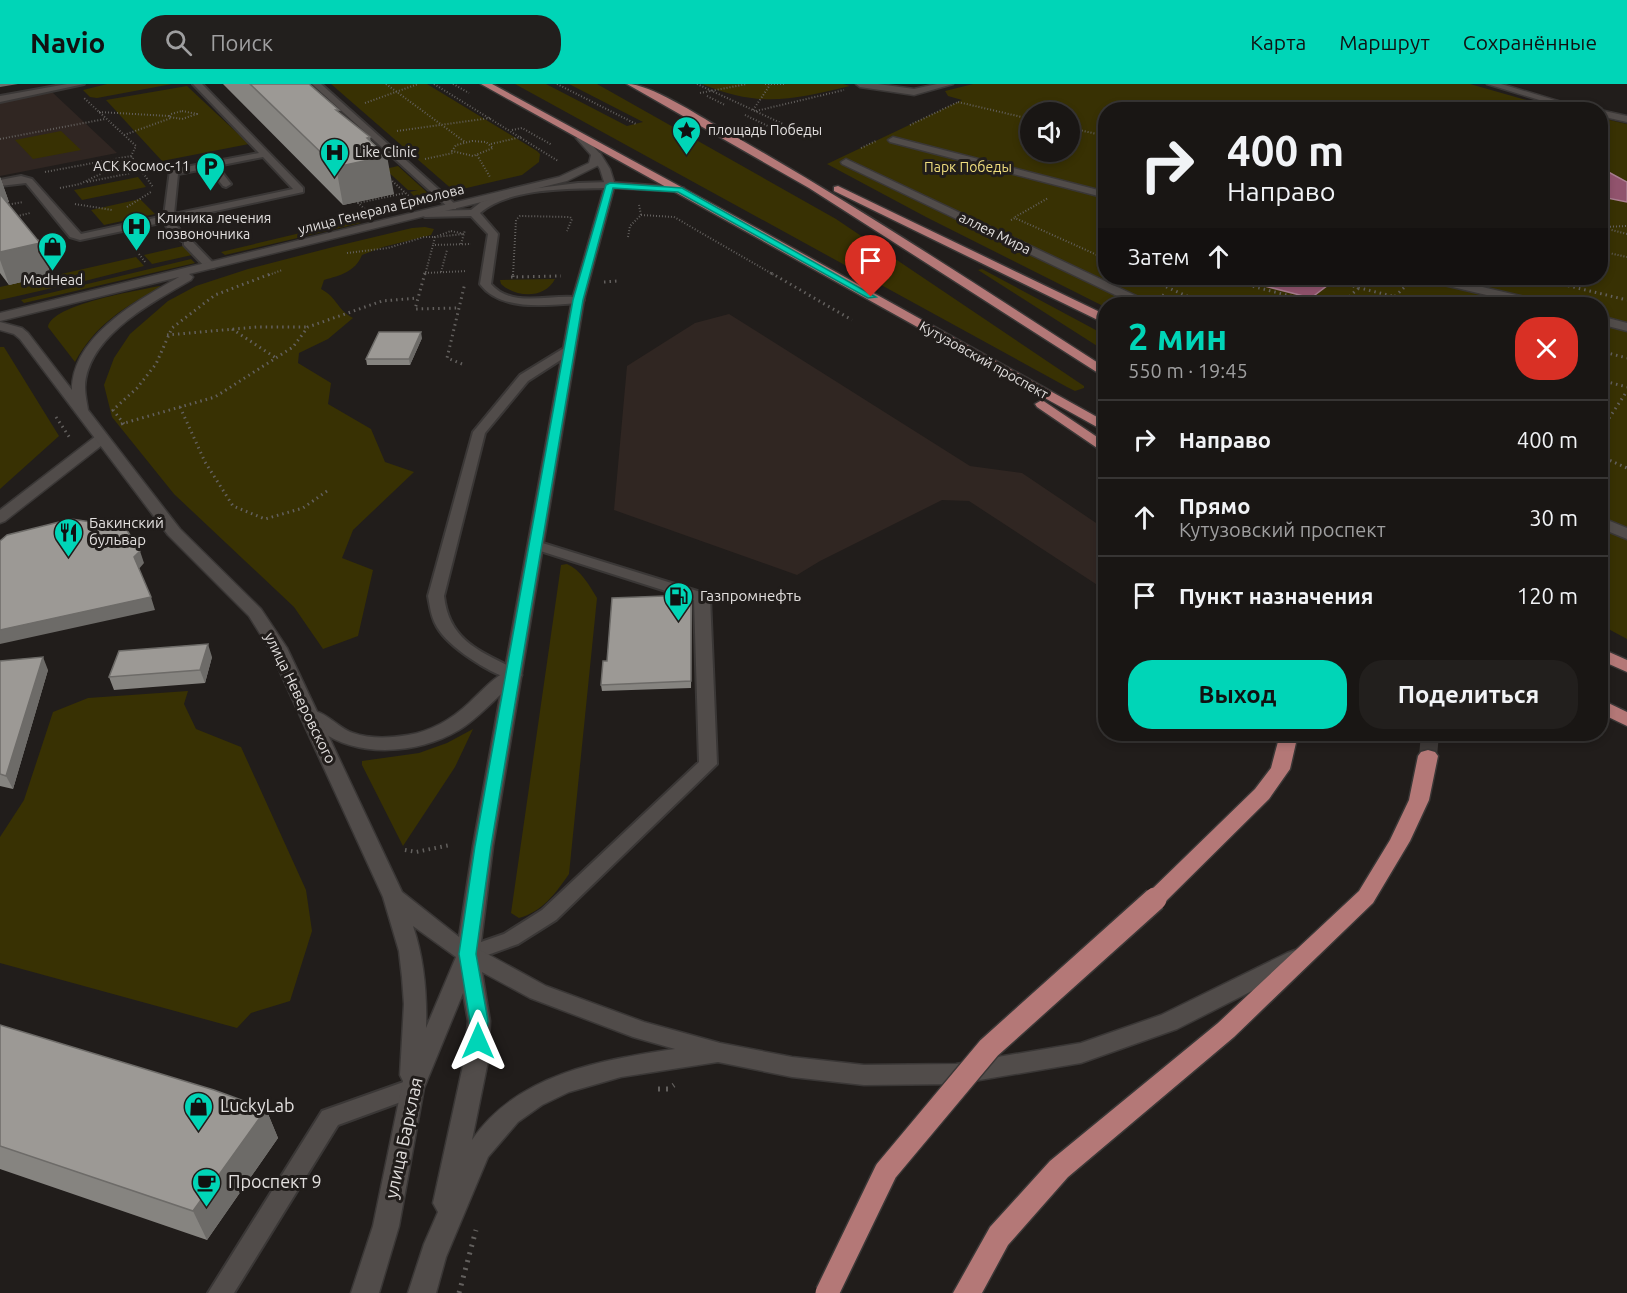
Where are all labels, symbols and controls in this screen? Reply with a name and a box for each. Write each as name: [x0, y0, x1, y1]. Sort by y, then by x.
search box: [141, 15, 561, 69]
icon: search: [162, 26, 195, 59]
text: Navio: [30, 27, 105, 58]
text: Поиск: [210, 30, 273, 55]
text: Карта: [1250, 30, 1306, 54]
text: Маршрут: [1339, 30, 1430, 54]
text: Сохранённые: [1463, 30, 1597, 54]
map controls: [1020, 102, 1080, 162]
button: sound: [1020, 102, 1080, 162]
place icon: площадь Победы: [671, 114, 703, 156]
place label: площадь Победы: [708, 122, 822, 138]
icon: right: [1128, 126, 1206, 204]
text: 400 m: [1227, 127, 1344, 174]
hospital icon: Like Clinic: [318, 136, 350, 178]
place label: Like Clinic: [355, 144, 417, 160]
parking icon: АСК Космос-11: [195, 150, 227, 192]
place label: АСК Космос-11: [93, 158, 190, 174]
park label: Парк Победы: [924, 159, 1012, 175]
text: Направо: [1227, 176, 1336, 206]
street label: улица Генерала Ермолова: [296, 181, 466, 237]
street label: аллея Мира: [956, 209, 1034, 257]
hospital icon: Клиника лечения позвоночника: [120, 210, 152, 252]
place label: Клиника лечения позвоночника: [157, 210, 271, 242]
shop icon: MadHead: [37, 230, 69, 272]
pin: [845, 235, 896, 297]
icon: ahead: [1202, 240, 1235, 273]
icon: arrive: [854, 244, 887, 277]
text: Затем: [1128, 244, 1190, 269]
place label: MadHead: [23, 272, 83, 288]
text: 2 мин: [1128, 316, 1227, 357]
button: close: [1515, 317, 1578, 380]
street label: Кутузовский проспект: [917, 318, 1051, 402]
text: 550 m · 19:45: [1128, 359, 1248, 382]
icon: right: [1128, 423, 1161, 456]
text: Направо: [1179, 427, 1271, 452]
text: 400 m: [1517, 427, 1578, 452]
text: Прямо: [1179, 493, 1250, 518]
icon: ahead: [1128, 501, 1161, 534]
text: 30 m: [1529, 505, 1578, 530]
place label: Бакинский бульвар: [89, 514, 164, 548]
restaurant icon: Бакинский бульвар: [52, 516, 84, 558]
text: Кутузовский проспект: [1179, 518, 1386, 541]
icon: arrive: [1128, 579, 1161, 612]
fuel station icon: Газпромнефть: [663, 580, 695, 622]
text: Пункт назначения: [1179, 583, 1373, 608]
text: 120 m: [1517, 583, 1578, 608]
place label: Газпромнефть: [700, 587, 801, 604]
street label: улица Неверовского: [261, 630, 340, 766]
button: Выход: [1128, 660, 1347, 729]
button: Поделиться: [1359, 660, 1578, 729]
position arrow: [446, 1009, 510, 1073]
street label: улица Барклая: [380, 1075, 426, 1200]
shop icon: LuckyLab: [183, 1090, 215, 1132]
place label: LuckyLab: [220, 1095, 295, 1115]
cafe icon: Проспект 9: [191, 1166, 223, 1208]
place label: Проспект 9: [228, 1171, 322, 1191]

